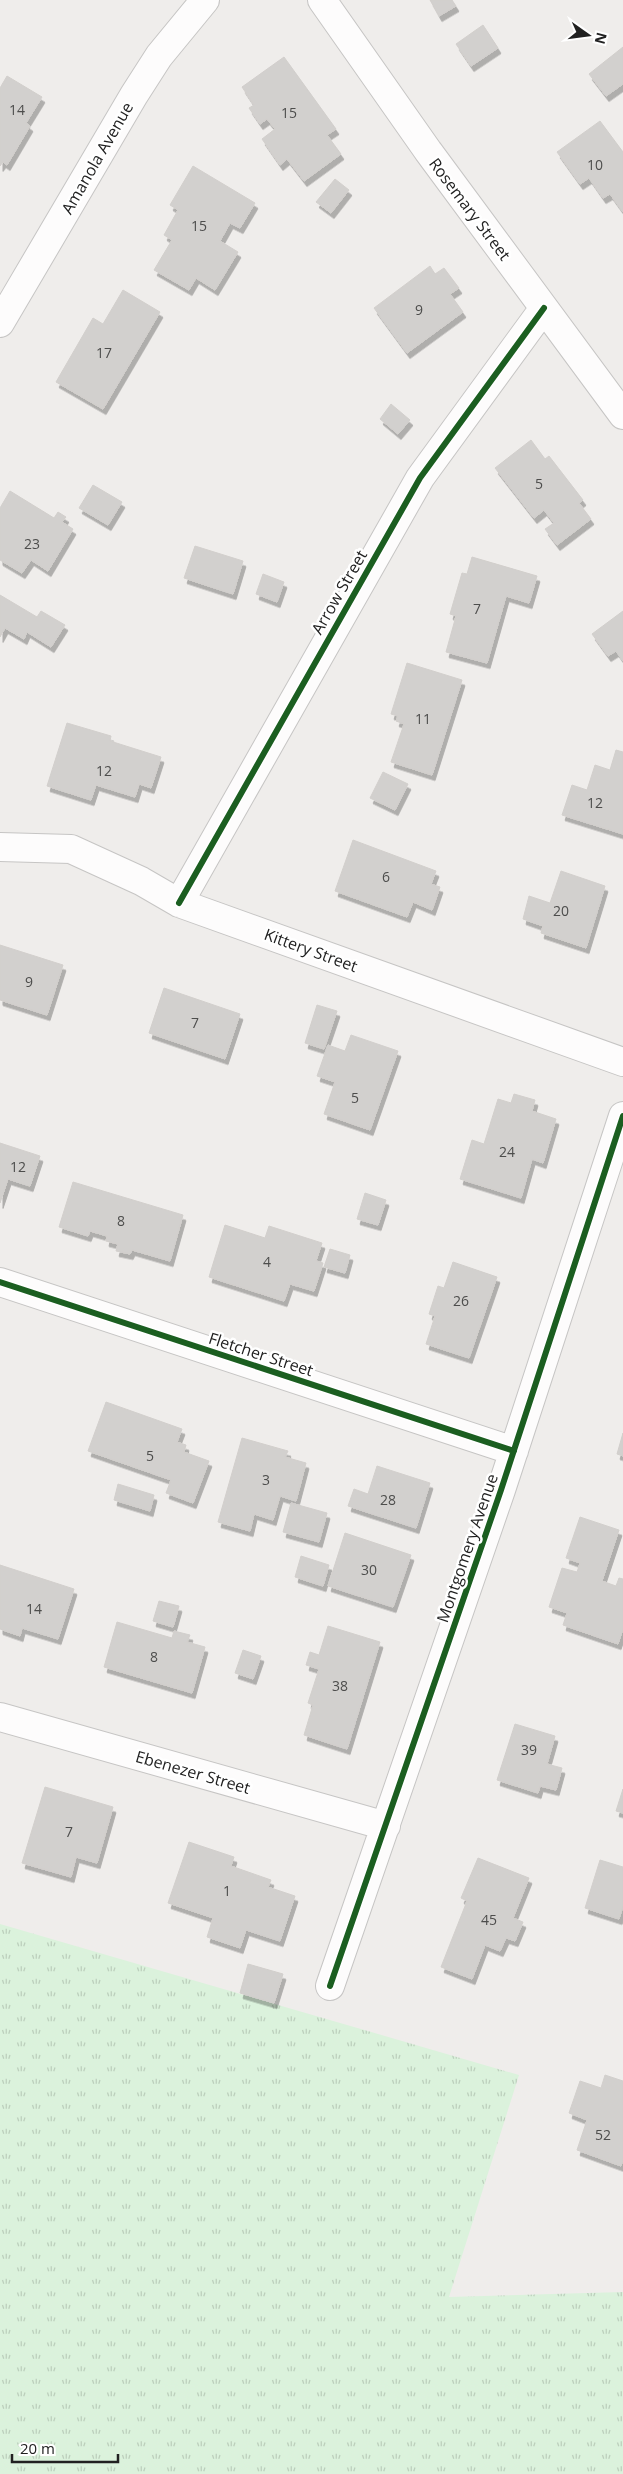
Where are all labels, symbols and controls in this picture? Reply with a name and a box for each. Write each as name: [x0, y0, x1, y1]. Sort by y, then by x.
north arrow: [563, 10, 613, 60]
text: N: [591, 30, 612, 46]
street label: Amanola Avenue: [56, 98, 138, 218]
house number: 14: [9, 100, 25, 119]
house number: 15: [281, 103, 297, 122]
street label: Rosemary Street: [424, 153, 516, 265]
house number: 10: [587, 155, 603, 174]
house number: 15: [191, 216, 207, 235]
house number: 9: [415, 300, 423, 319]
house number: 17: [96, 343, 112, 362]
house number: 5: [535, 474, 543, 493]
house number: 23: [24, 534, 40, 553]
street label: Arrow Street: [306, 546, 372, 638]
house number: 7: [473, 599, 481, 618]
house number: 11: [415, 709, 431, 728]
house number: 12: [96, 761, 112, 780]
house number: 12: [587, 793, 603, 812]
house number: 6: [382, 867, 390, 886]
house number: 20: [553, 901, 569, 920]
street label: Kittery Street: [261, 923, 361, 977]
house number: 9: [25, 972, 33, 991]
house number: 7: [191, 1013, 199, 1032]
house number: 5: [351, 1088, 359, 1107]
house number: 24: [499, 1142, 515, 1161]
house number: 12: [10, 1157, 26, 1176]
house number: 8: [117, 1211, 125, 1230]
house number: 4: [263, 1252, 271, 1271]
house number: 26: [453, 1291, 469, 1310]
street label: Fletcher Street: [206, 1327, 316, 1381]
house number: 5: [146, 1446, 154, 1465]
house number: 3: [262, 1470, 270, 1489]
street label: Montgomery Avenue: [431, 1471, 503, 1625]
house number: 28: [380, 1490, 396, 1509]
house number: 30: [361, 1560, 377, 1579]
house number: 14: [26, 1599, 42, 1618]
house number: 8: [150, 1647, 158, 1666]
house number: 38: [332, 1676, 348, 1695]
house number: 39: [521, 1740, 537, 1759]
street label: Ebenezer Street: [133, 1745, 253, 1799]
house number: 7: [65, 1822, 73, 1841]
house number: 1: [223, 1881, 231, 1900]
house number: 45: [481, 1910, 497, 1929]
house number: 52: [595, 2125, 611, 2144]
scale bar: [12, 2432, 119, 2464]
text: 20 m: [20, 2438, 55, 2458]

